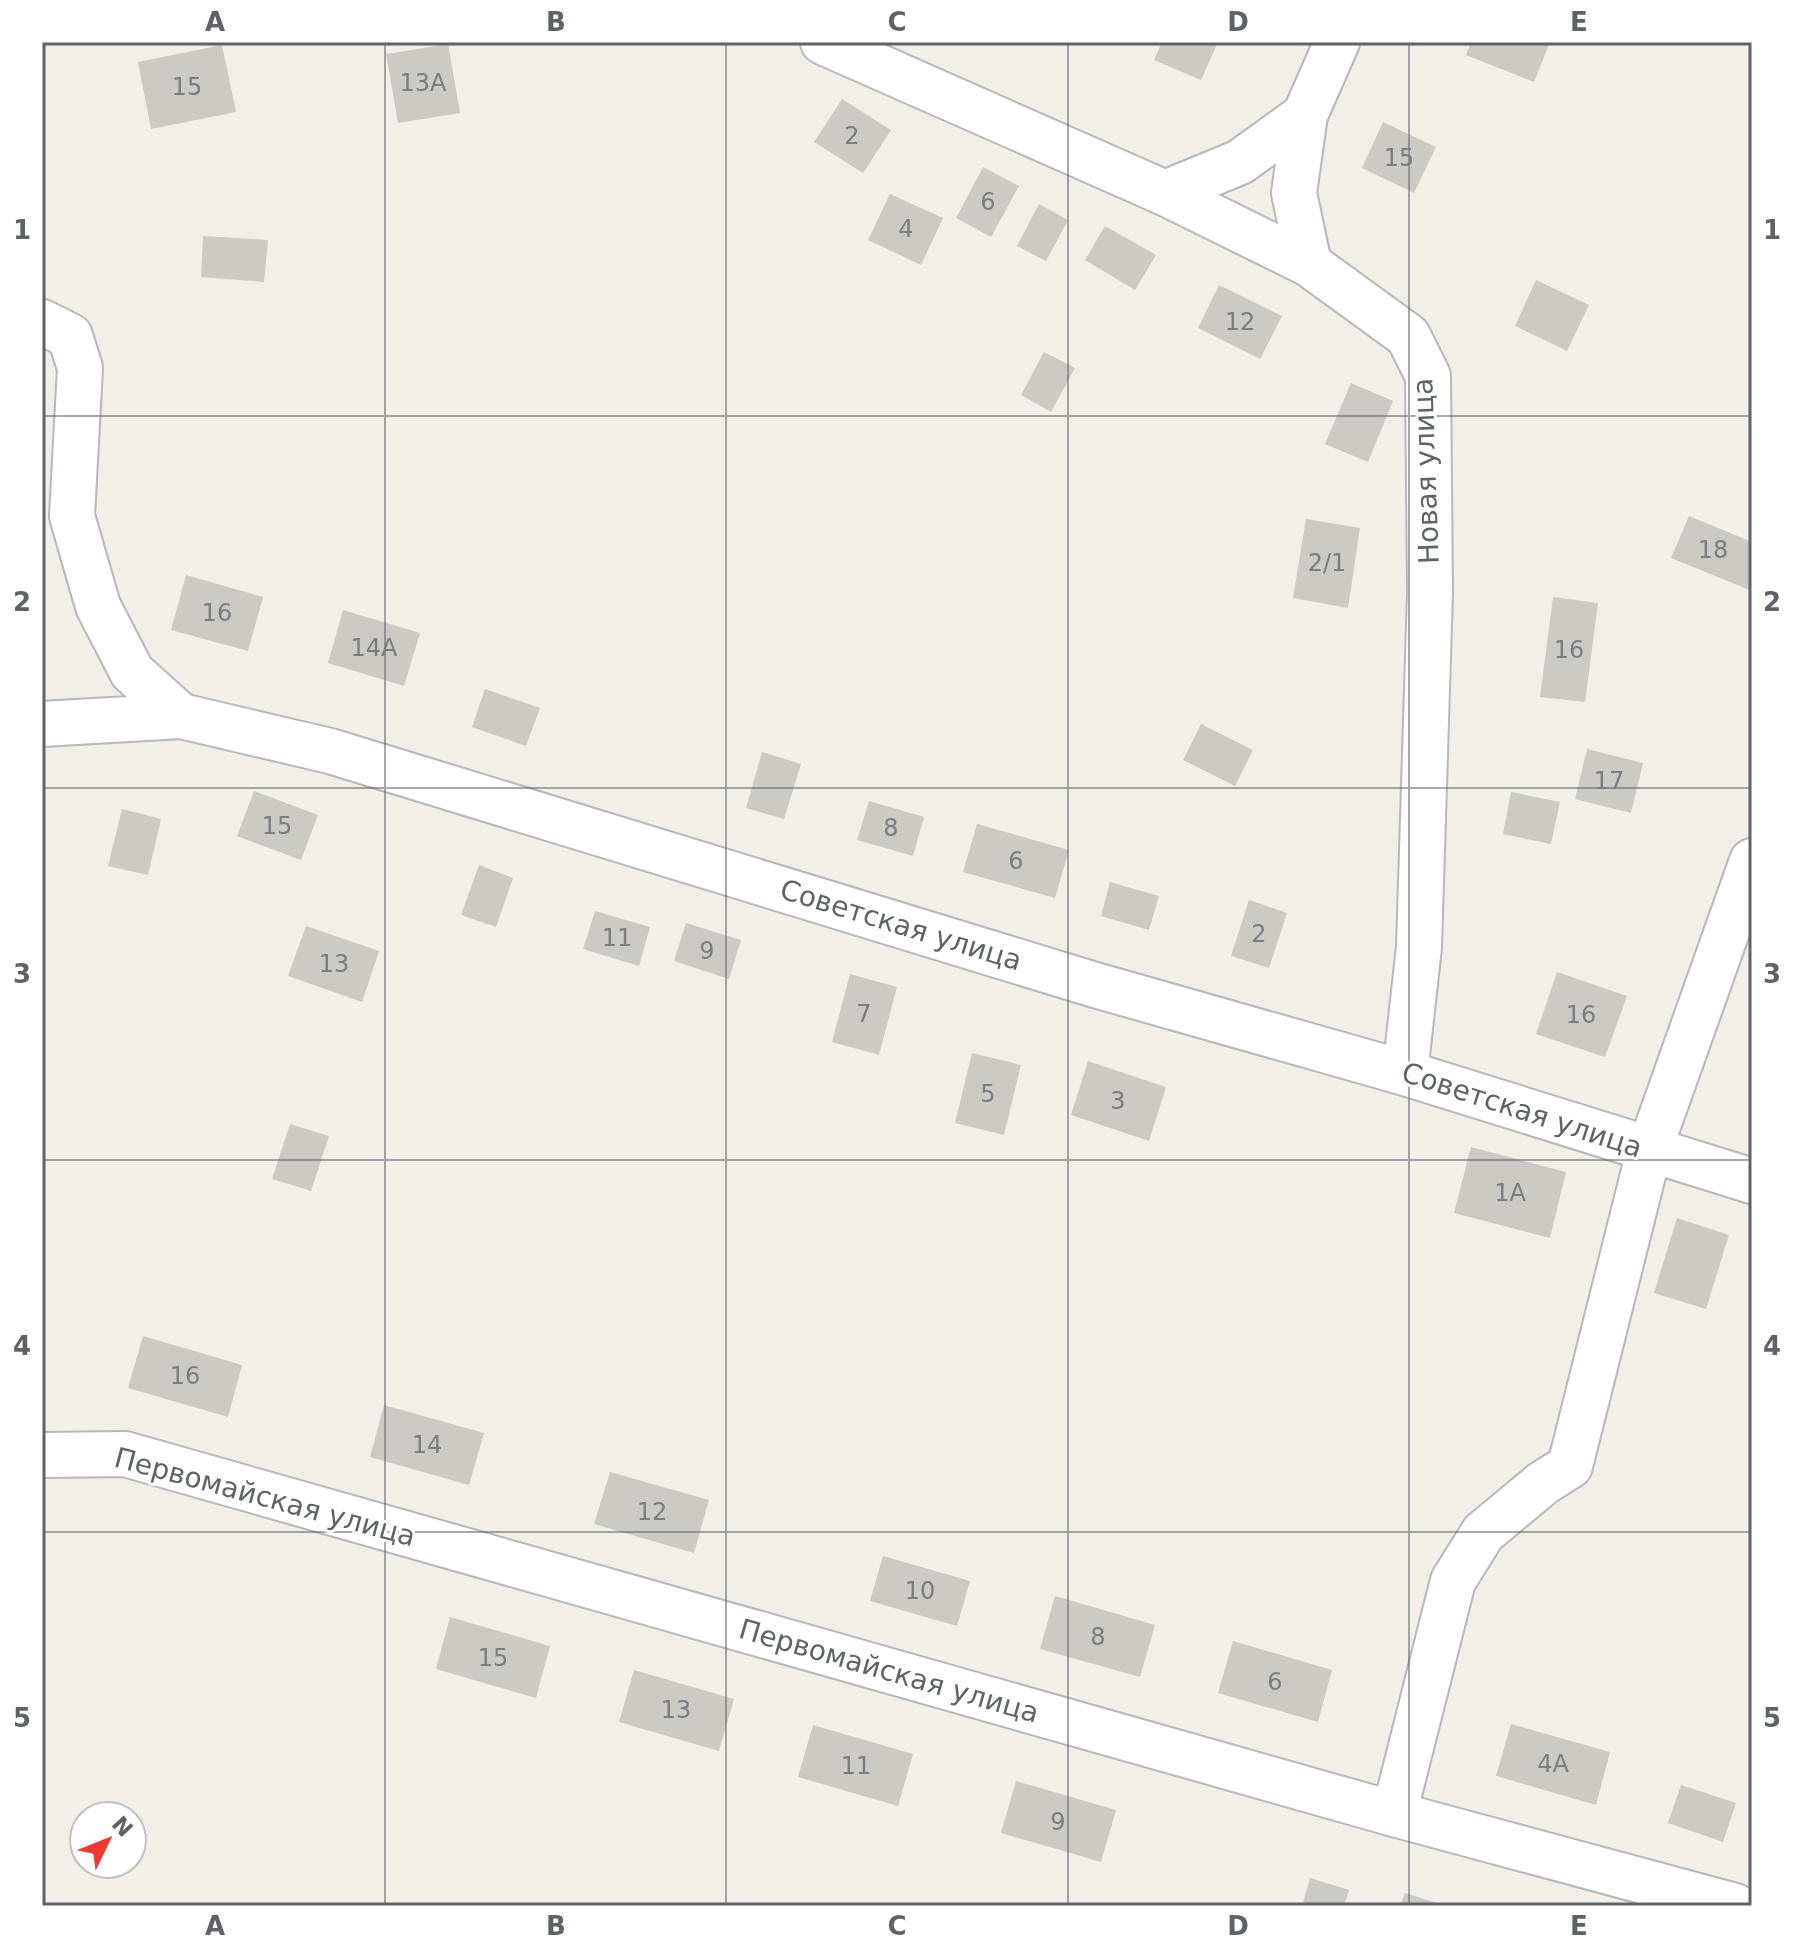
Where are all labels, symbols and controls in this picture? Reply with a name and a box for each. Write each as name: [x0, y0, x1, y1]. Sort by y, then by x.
text: A: [205, 7, 225, 37]
text: B: [546, 7, 566, 37]
text: C: [887, 7, 907, 37]
text: D: [1227, 7, 1249, 37]
text: E: [1570, 7, 1588, 37]
house number: 13А: [400, 69, 447, 97]
house number: 15: [172, 73, 202, 101]
house number: 2: [844, 122, 860, 150]
house number: 15: [1384, 144, 1414, 172]
house number: 6: [980, 188, 996, 216]
text: 1: [13, 215, 31, 245]
house number: 4: [898, 215, 914, 243]
text: 1: [1763, 215, 1781, 245]
house number: 12: [1225, 308, 1255, 336]
street label: Новая улица: [1406, 377, 1446, 565]
house number: 18: [1698, 536, 1728, 564]
house number: 2/1: [1308, 549, 1346, 577]
text: 2: [13, 587, 31, 617]
text: 2: [1763, 587, 1781, 617]
house number: 16: [202, 599, 232, 627]
house number: 14А: [351, 634, 398, 662]
house number: 16: [1554, 636, 1584, 664]
house number: 17: [1594, 767, 1624, 795]
house number: 15: [262, 812, 292, 840]
house number: 8: [883, 814, 899, 842]
house number: 6: [1008, 847, 1024, 875]
street label: Советская улица: [776, 873, 1026, 977]
house number: 2: [1251, 920, 1267, 948]
house number: 11: [602, 924, 632, 952]
house number: 9: [699, 937, 715, 965]
house number: 13: [319, 950, 349, 978]
text: 3: [13, 959, 31, 989]
text: 3: [1763, 959, 1781, 989]
house number: 7: [856, 1000, 872, 1028]
house number: 16: [1566, 1001, 1596, 1029]
street label: Советская улица: [1398, 1056, 1646, 1164]
house number: 5: [980, 1080, 996, 1108]
house number: 3: [1110, 1087, 1126, 1115]
house number: 1А: [1494, 1179, 1526, 1207]
text: 4: [13, 1331, 31, 1361]
text: 4: [1763, 1331, 1781, 1361]
house number: 16: [170, 1362, 200, 1390]
house number: 14: [412, 1431, 442, 1459]
street label: Первомайская улица: [111, 1441, 419, 1553]
house number: 12: [637, 1498, 667, 1526]
house number: 10: [905, 1577, 935, 1605]
street label: Первомайская улица: [735, 1612, 1043, 1730]
house number: 8: [1090, 1623, 1106, 1651]
house number: 15: [478, 1644, 508, 1672]
house number: 6: [1267, 1668, 1283, 1696]
house number: 13: [661, 1696, 691, 1724]
text: 5: [13, 1703, 31, 1733]
text: 5: [1763, 1703, 1781, 1733]
house number: 4А: [1537, 1750, 1569, 1778]
house number: 11: [841, 1752, 871, 1780]
north arrow: [68, 1800, 148, 1880]
house number: 9: [1050, 1808, 1066, 1836]
text: N: [107, 1811, 138, 1842]
text: A: [205, 1911, 225, 1941]
text: B: [546, 1911, 566, 1941]
text: C: [887, 1911, 907, 1941]
text: D: [1227, 1911, 1249, 1941]
text: E: [1570, 1911, 1588, 1941]

